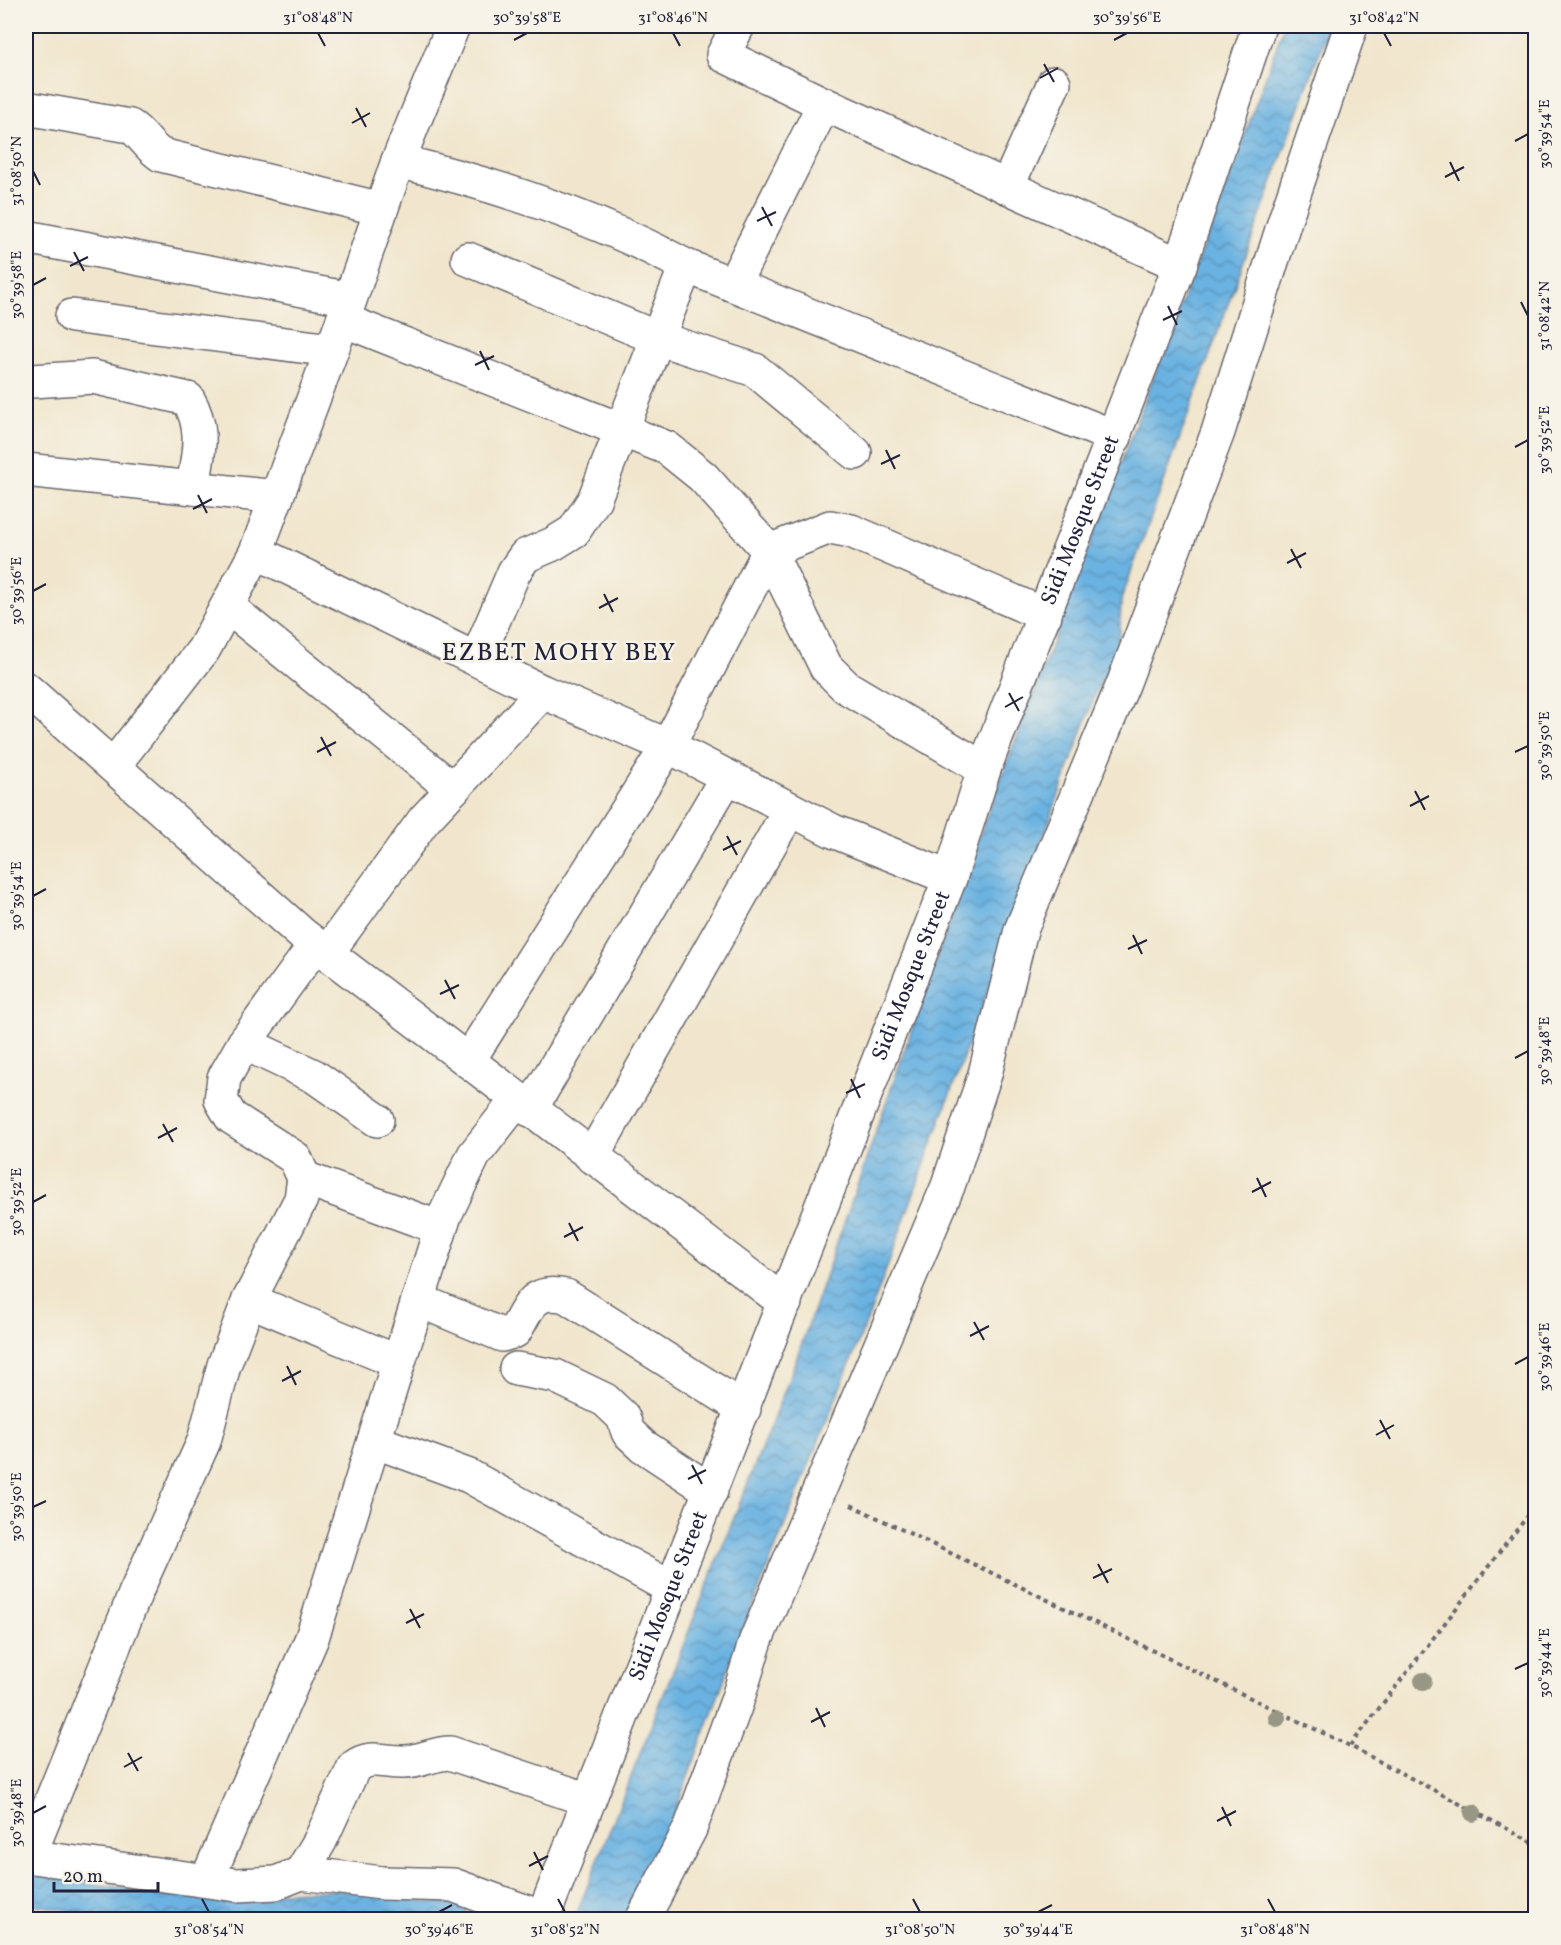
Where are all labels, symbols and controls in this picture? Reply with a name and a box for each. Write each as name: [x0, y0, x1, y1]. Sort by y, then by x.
text: 31°08'48"N: [283, 8, 353, 29]
text: 30°39'58"E: [493, 8, 561, 29]
text: 31°08'46"N: [638, 8, 708, 29]
text: 30°39'56"E: [1093, 8, 1161, 29]
text: 31°08'42"N: [1349, 8, 1419, 29]
text: 30°39'54"E: [1535, 99, 1556, 169]
text: 31°08'50"N: [7, 136, 28, 206]
text: 30°39'58"E: [7, 251, 28, 319]
text: 31°08'42"N: [1535, 281, 1556, 351]
text: 30°39'52"E: [1535, 406, 1556, 474]
street label: Sidi Mosque Street: [1034, 430, 1128, 610]
text: 30°39'56"E: [7, 557, 28, 625]
district label: EZBET MOHY BEY: [441, 635, 677, 671]
text: 30°39'50"E: [1535, 711, 1556, 781]
text: 30°39'54"E: [7, 861, 28, 931]
street label: Sidi Mosque Street: [864, 886, 959, 1065]
text: 30°39'48"E: [1535, 1017, 1556, 1085]
text: 30°39'52"E: [7, 1168, 28, 1236]
text: 30°39'46"E: [1535, 1323, 1556, 1391]
text: 30°39'50"E: [7, 1472, 28, 1542]
street label: Sidi Mosque Street: [622, 1506, 716, 1686]
text: 30°39'44"E: [1535, 1628, 1556, 1698]
text: 30°39'48"E: [7, 1779, 28, 1847]
scale bar: [54, 1855, 158, 1893]
text: 20 m: [63, 1865, 103, 1890]
text: 31°08'54"N: [174, 1920, 244, 1941]
text: 30°39'46"E: [405, 1920, 473, 1941]
text: 31°08'52"N: [530, 1920, 600, 1941]
text: 31°08'50"N: [885, 1920, 955, 1941]
text: 30°39'44"E: [1003, 1920, 1073, 1941]
text: 31°08'48"N: [1240, 1920, 1310, 1941]

